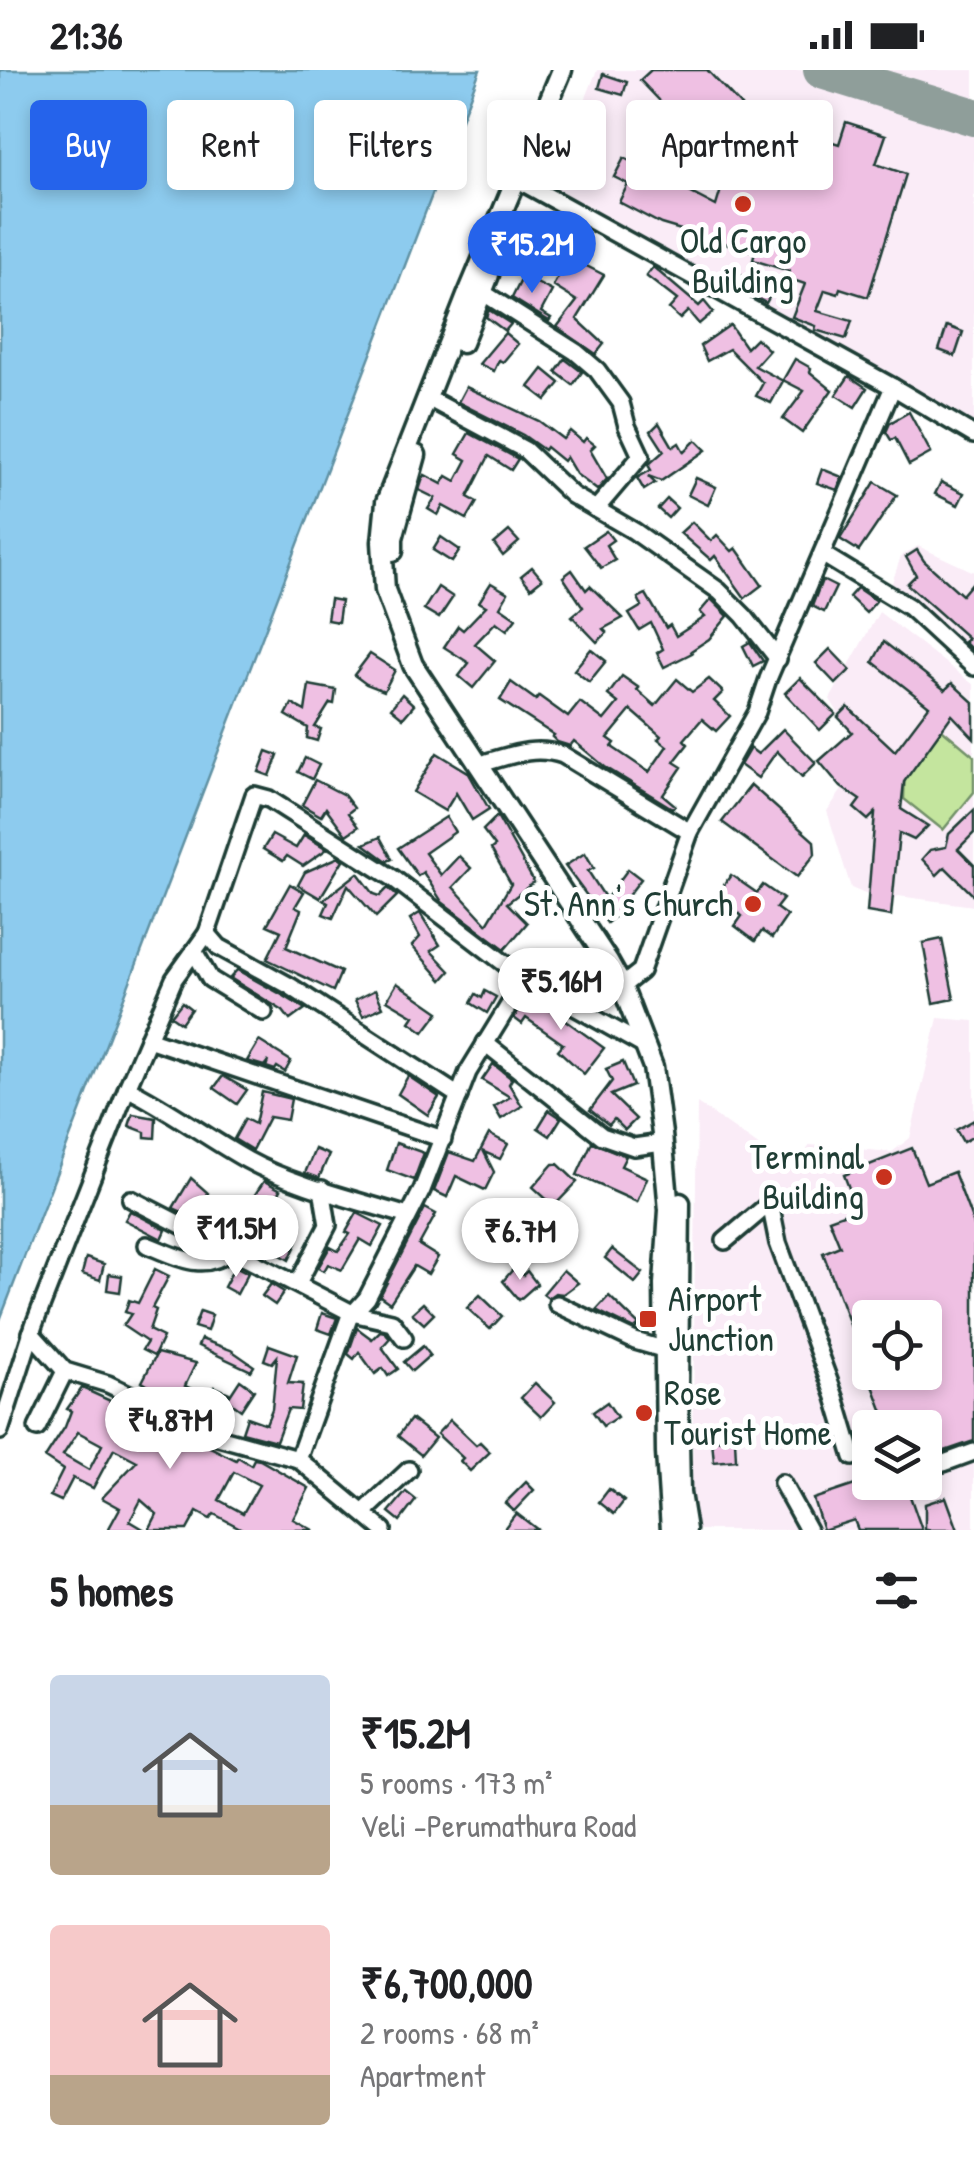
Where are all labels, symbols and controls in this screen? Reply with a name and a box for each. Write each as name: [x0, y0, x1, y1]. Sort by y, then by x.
text: 21:36: [50, 9, 123, 61]
chip: Buy: [30, 100, 147, 190]
chip: Rent: [167, 100, 294, 190]
chip: Filters: [314, 100, 467, 190]
chip: New: [487, 100, 606, 190]
chip: Apartment: [626, 100, 833, 190]
marker: Old Cargo Building: [732, 193, 754, 215]
pin: ₹15.2M: [451, 211, 613, 296]
place label: Old Cargo Building: [680, 217, 806, 304]
text: ₹15.2M: [490, 222, 574, 265]
place label: St. Ann's Church: [524, 880, 733, 927]
marker: St. Ann's Church: [742, 893, 764, 915]
pin: ₹5.16M: [480, 948, 642, 1033]
text: ₹5.16M: [520, 959, 602, 1002]
place label: Terminal Building: [750, 1133, 865, 1220]
marker: Terminal Building: [873, 1166, 895, 1188]
pin: ₹11.5M: [155, 1195, 317, 1280]
pin: ₹6.7M: [450, 1198, 590, 1283]
text: ₹11.5M: [196, 1206, 276, 1249]
text: ₹6.7M: [484, 1209, 556, 1252]
place label: Airport Junction: [668, 1275, 774, 1362]
map controls: [852, 1300, 942, 1500]
button: locate: [852, 1300, 942, 1390]
marker: Airport Junction: [637, 1308, 659, 1330]
place label: Rose Tourist Home: [664, 1369, 832, 1456]
pin: ₹4.87M: [89, 1387, 251, 1472]
text: ₹4.87M: [127, 1398, 213, 1441]
marker: Rose Tourist Home: [633, 1402, 655, 1424]
button: layers: [852, 1410, 942, 1500]
text: 5 homes: [50, 1562, 173, 1619]
icon: filters: [869, 1563, 924, 1618]
text: ₹15.2M: [360, 1704, 471, 1761]
icon: home: [130, 1715, 250, 1835]
text: 5 rooms · 173 m²: [360, 1761, 552, 1804]
text: Veli -Perumathura Road: [360, 1804, 636, 1847]
text: ₹6,700,000: [360, 1954, 533, 2011]
icon: home: [130, 1965, 250, 2085]
text: 2 rooms · 68 m²: [360, 2011, 539, 2054]
text: Apartment: [360, 2054, 485, 2097]

